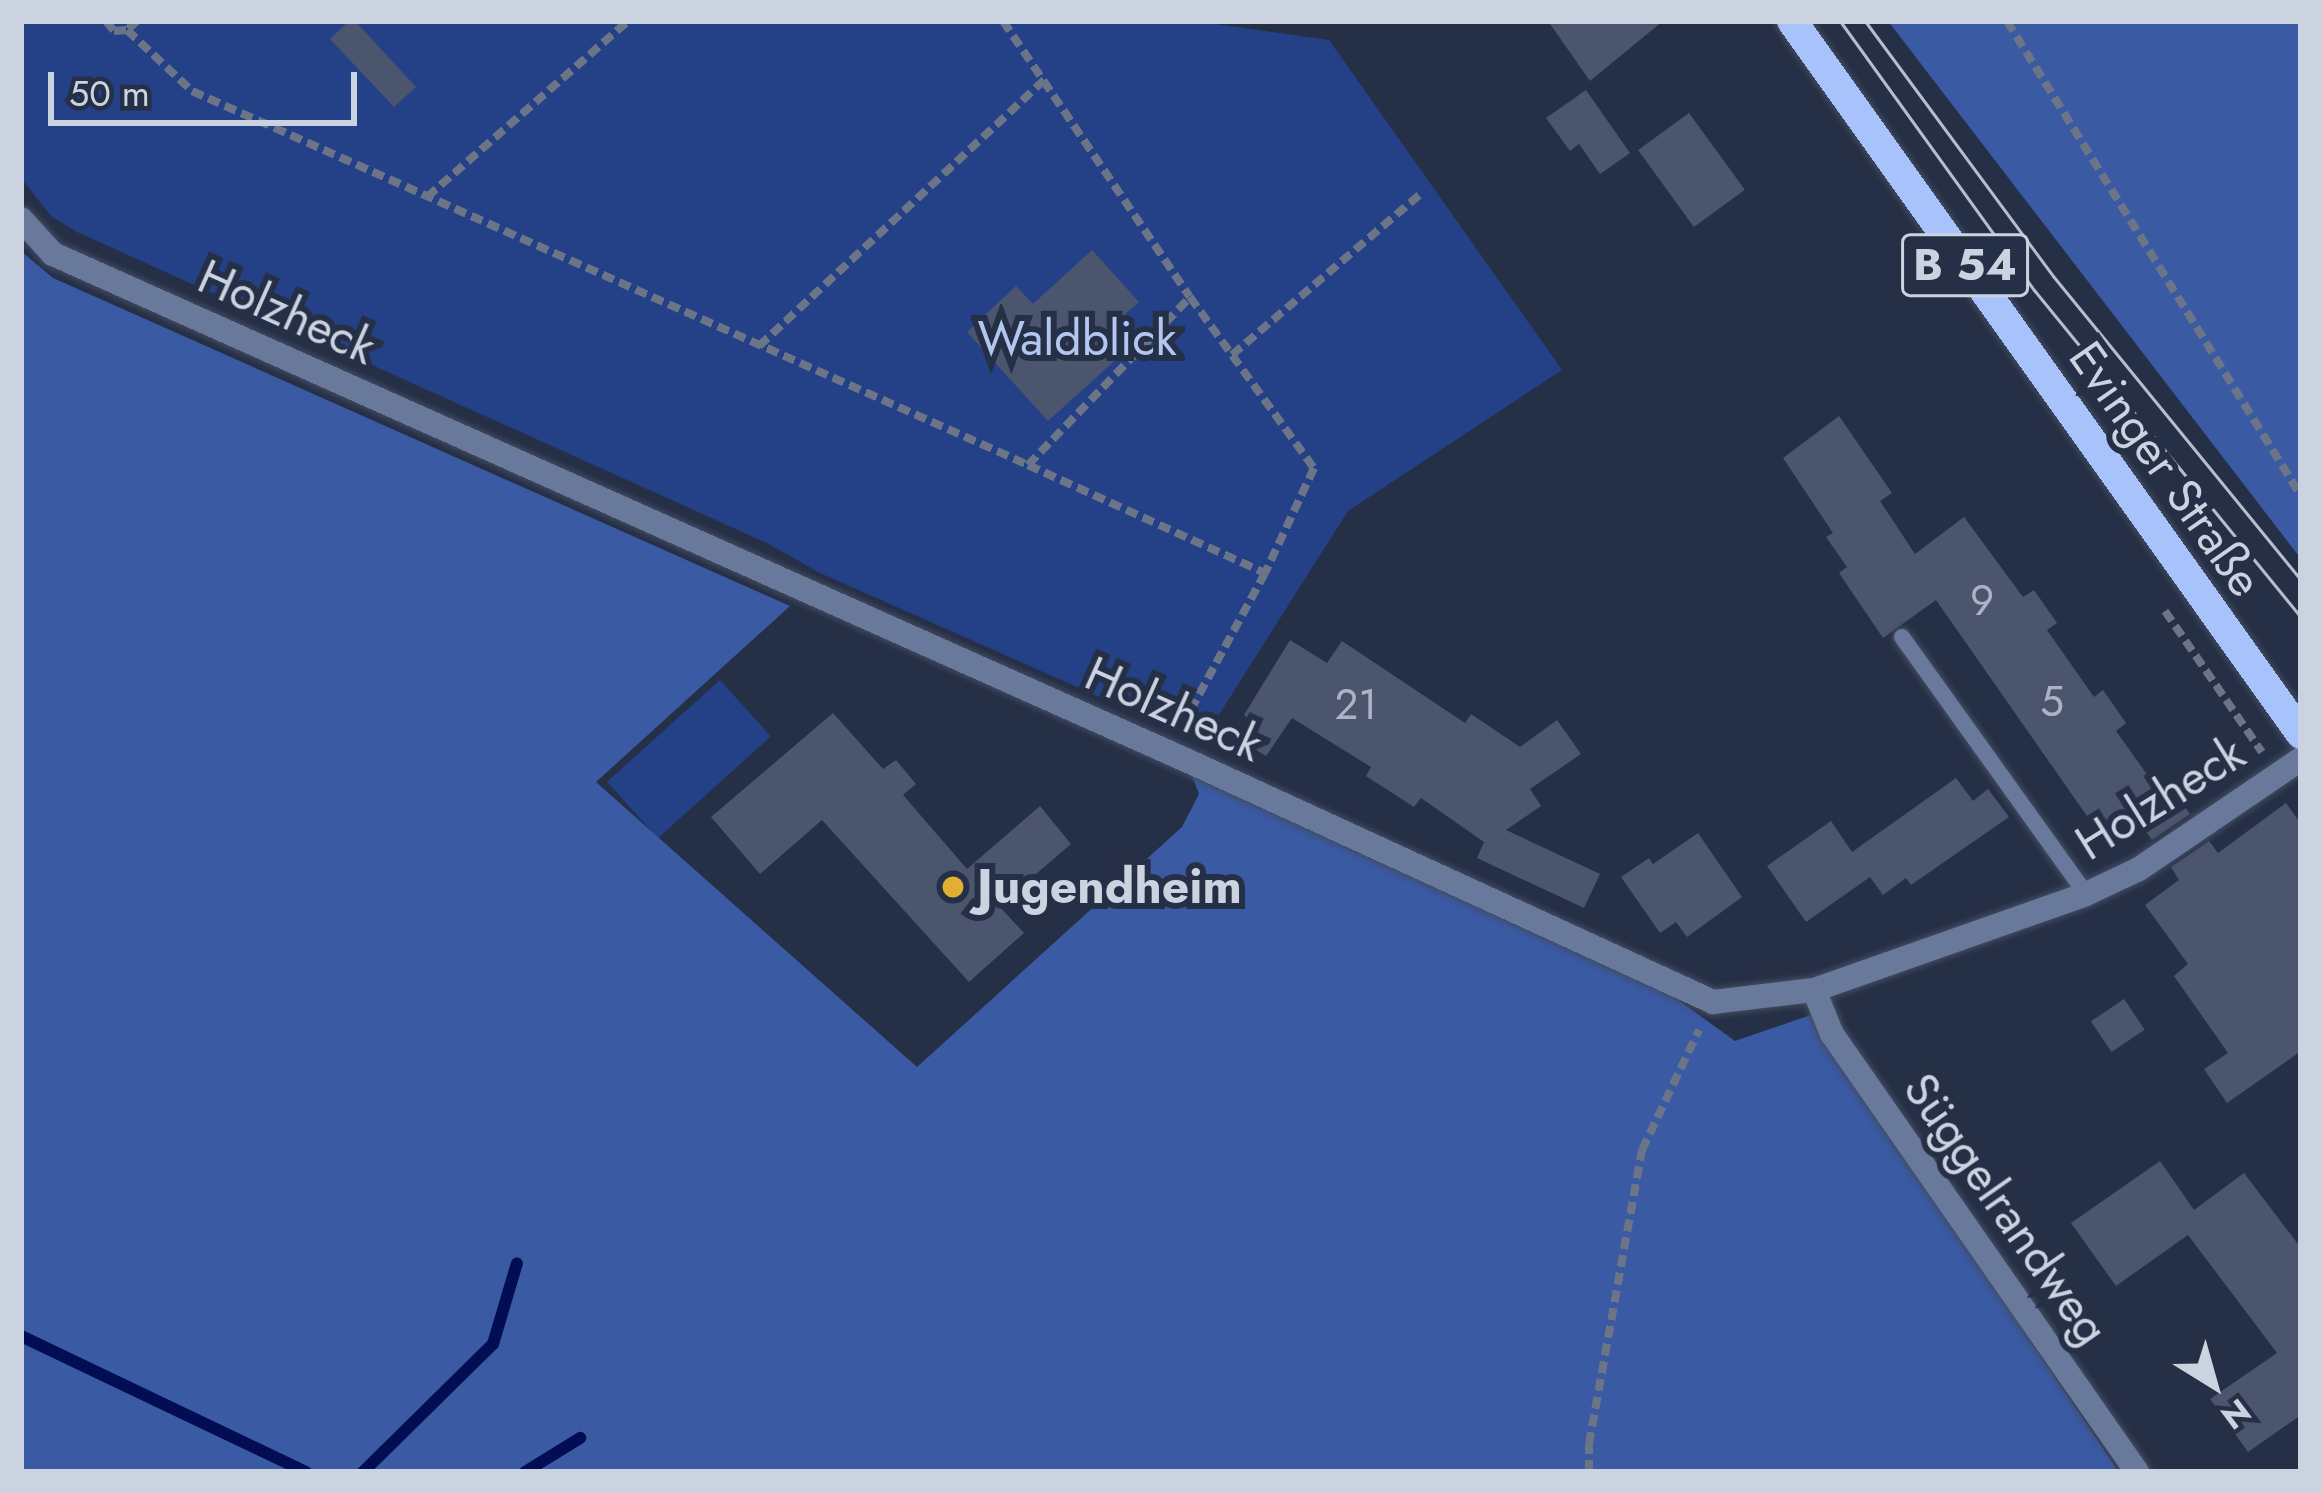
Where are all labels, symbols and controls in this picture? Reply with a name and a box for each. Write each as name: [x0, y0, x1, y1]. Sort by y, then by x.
scale bar: [54, 48, 363, 122]
text: 50 m: [69, 67, 150, 119]
road number: B 54: [1899, 226, 2031, 304]
street label: Holzheck: [190, 248, 384, 376]
park label: Waldblick: [977, 310, 1177, 368]
street label: Evinger Straße: [2057, 331, 2275, 607]
house number: 9: [1970, 576, 1994, 626]
street label: Holzheck: [1077, 645, 1271, 773]
house number: 5: [2040, 677, 2064, 727]
house number: 21: [1335, 680, 1377, 730]
street label: Holzheck: [2065, 724, 2255, 872]
place label: Jugendheim: [977, 858, 1242, 916]
marker: Jugendheim: [940, 874, 966, 900]
street label: Süggelrandweg: [1891, 1062, 2121, 1356]
north arrow: [2154, 1325, 2274, 1445]
text: N: [2211, 1387, 2261, 1441]

